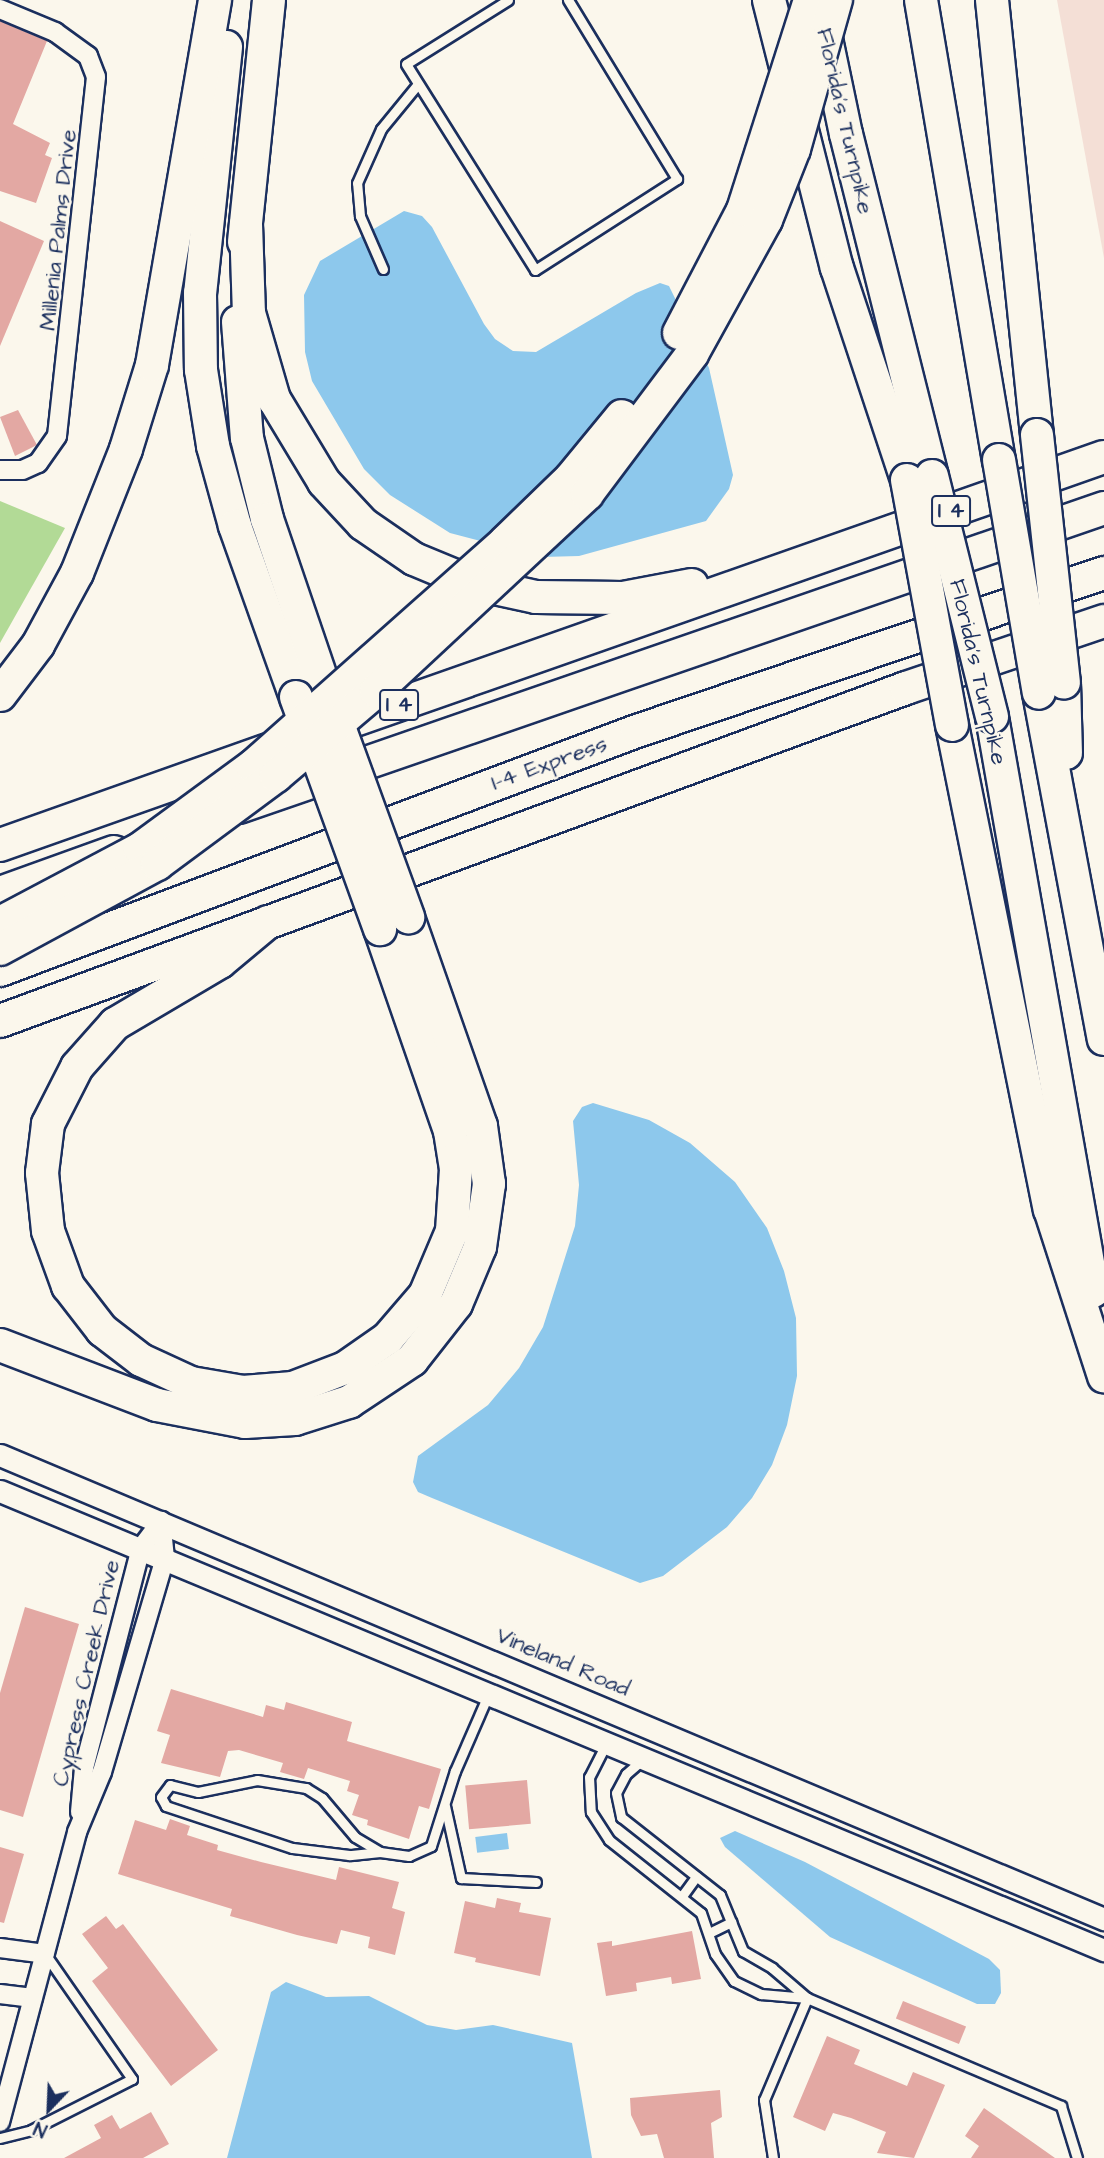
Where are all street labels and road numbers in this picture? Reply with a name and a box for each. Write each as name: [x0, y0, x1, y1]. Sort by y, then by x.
street label: Florida's Turnpike: [810, 25, 880, 217]
street label: Millenia Palms Drive: [34, 128, 82, 332]
road number: I 4: [930, 494, 972, 528]
street label: Florida's Turnpike: [943, 576, 1013, 768]
road number: I 4: [378, 688, 420, 722]
street label: I-4 Express: [487, 729, 611, 797]
street label: Cypress Creek Drive: [46, 1557, 126, 1789]
street label: Vineland Road: [492, 1621, 634, 1703]

